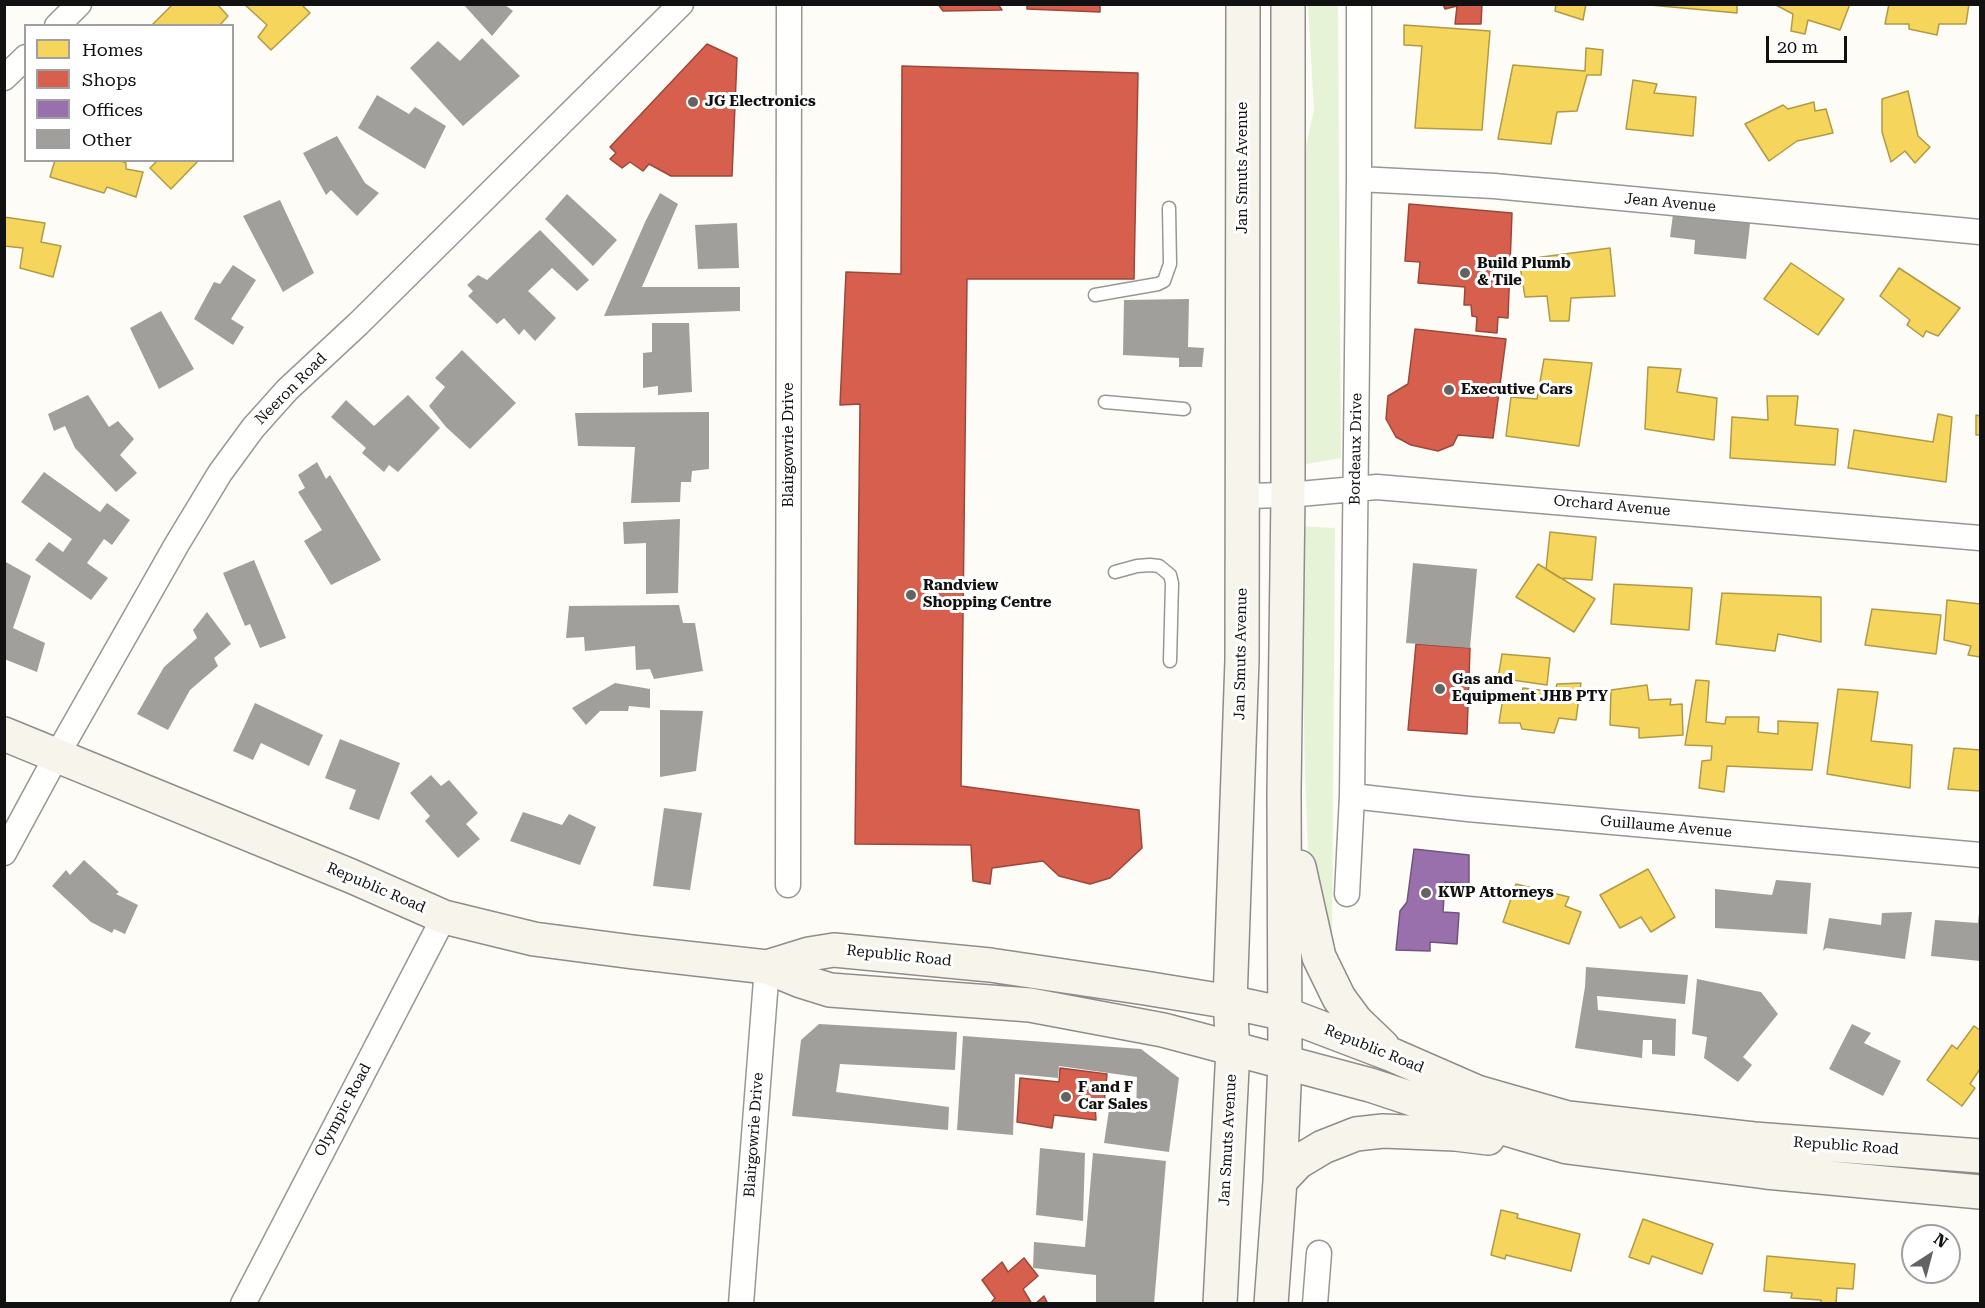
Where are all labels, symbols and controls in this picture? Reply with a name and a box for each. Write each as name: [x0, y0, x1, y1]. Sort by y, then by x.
legend: [24, 24, 234, 162]
scale bar: [1769, 24, 1850, 62]
text: 20 m: [1777, 36, 1818, 57]
text: Homes: [82, 39, 143, 60]
text: Shops: [82, 69, 136, 90]
place label: JG Electronics: [705, 93, 816, 111]
marker: JG Electronics: [686, 95, 700, 109]
text: Offices: [82, 99, 143, 120]
street label: Jan Smuts Avenue: [1234, 102, 1252, 234]
text: Other: [82, 129, 132, 150]
street label: Jean Avenue: [1623, 190, 1717, 216]
place label: Build Plumb & Tile: [1477, 255, 1571, 290]
marker: Build Plumb & Tile: [1458, 266, 1472, 280]
street label: Neeron Road: [251, 349, 331, 429]
place label: Executive Cars: [1461, 381, 1573, 399]
street label: Blairgowrie Drive: [780, 382, 798, 508]
marker: Executive Cars: [1442, 383, 1456, 397]
street label: Bordeaux Drive: [1346, 393, 1366, 505]
street label: Orchard Avenue: [1553, 492, 1671, 520]
place label: Randview Shopping Centre: [923, 577, 1052, 612]
marker: Randview Shopping Centre: [904, 588, 918, 602]
street label: Jan Smuts Avenue: [1231, 588, 1251, 720]
place label: Gas and Equipment JHB PTY: [1452, 671, 1608, 706]
marker: Gas and Equipment JHB PTY: [1433, 682, 1447, 696]
street label: Guillaume Avenue: [1599, 812, 1733, 842]
street label: Republic Road: [324, 859, 428, 917]
place label: KWP Attorneys: [1438, 884, 1554, 902]
marker: KWP Attorneys: [1419, 886, 1433, 900]
street label: Republic Road: [845, 942, 953, 970]
street label: Republic Road: [1322, 1021, 1426, 1077]
street label: Olympic Road: [311, 1060, 375, 1160]
street label: Blairgowrie Drive: [741, 1072, 767, 1198]
street label: Jan Smuts Avenue: [1216, 1074, 1240, 1206]
place label: F and F Car Sales: [1078, 1079, 1148, 1114]
marker: F and F Car Sales: [1059, 1090, 1073, 1104]
street label: Republic Road: [1793, 1133, 1899, 1159]
north arrow: [1901, 1224, 1961, 1284]
text: N: [1930, 1229, 1951, 1252]

